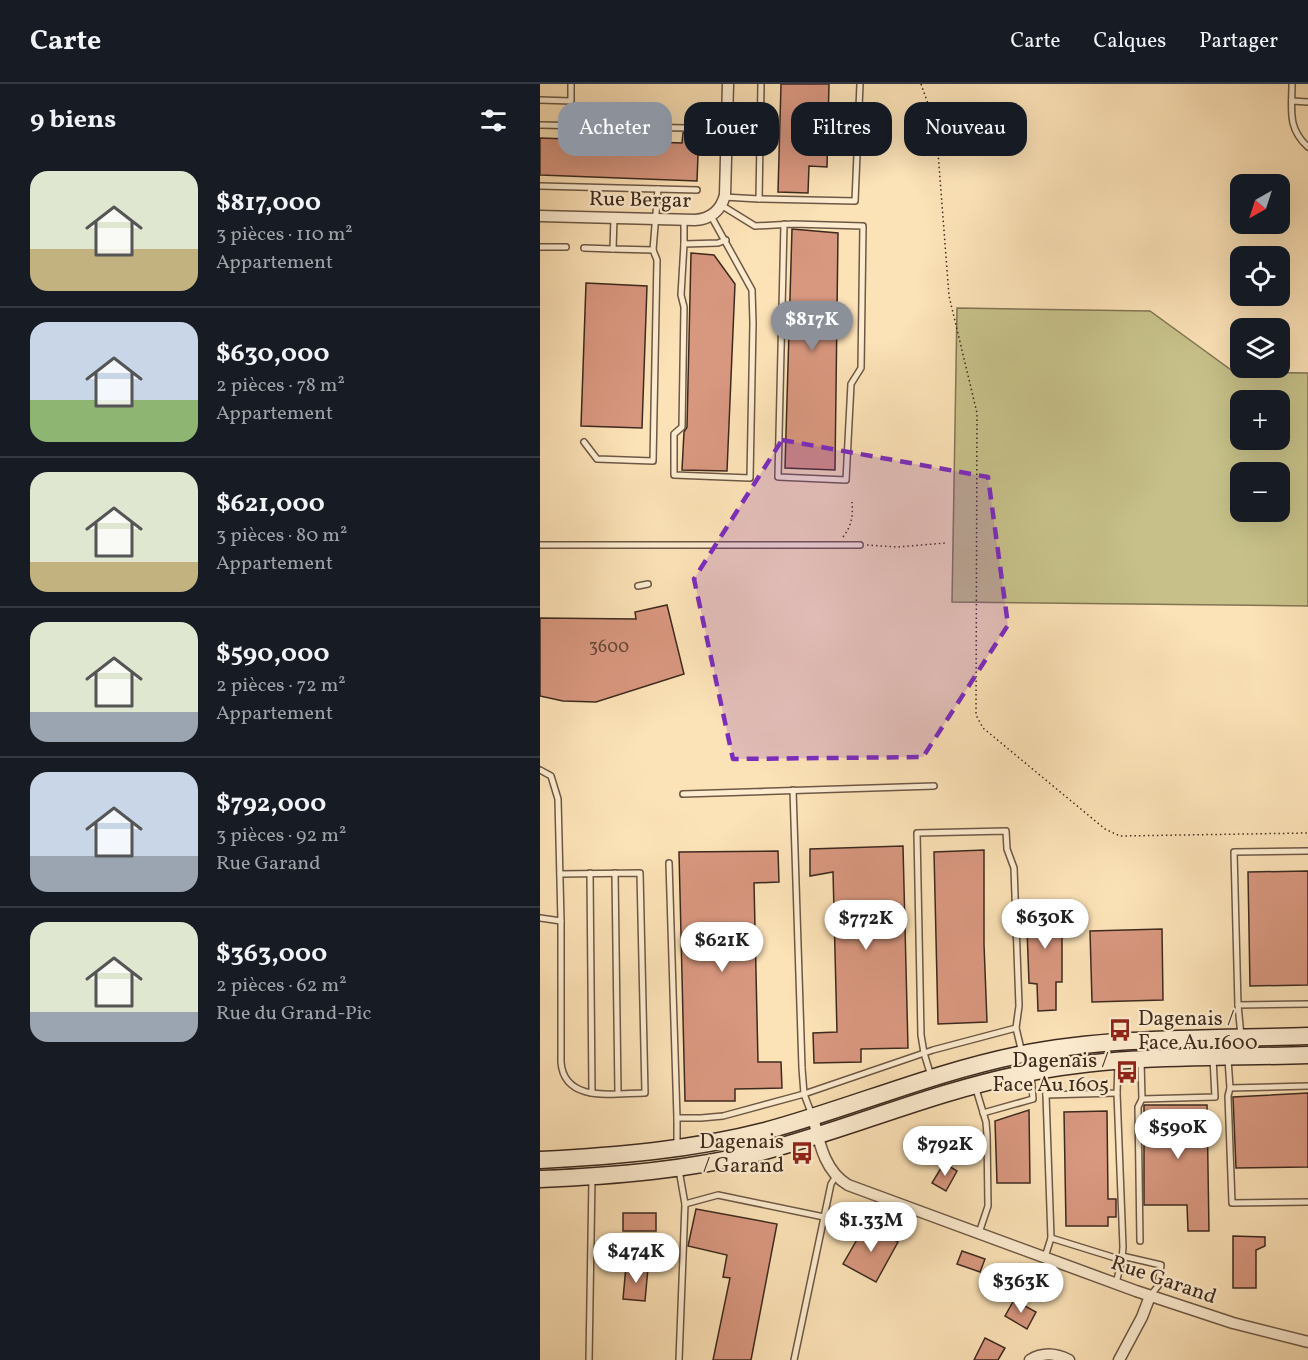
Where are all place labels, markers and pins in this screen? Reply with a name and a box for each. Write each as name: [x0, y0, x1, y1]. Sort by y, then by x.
pin: $817K: [770, 301, 854, 352]
pin: $630K: [1003, 899, 1087, 950]
pin: $772K: [824, 900, 908, 951]
pin: $621K: [680, 922, 764, 973]
place label: Dagenais / Face Au 1600: [1138, 1005, 1258, 1058]
bus stop icon: Dagenais / Face Au 1600: [1107, 1017, 1133, 1043]
place label: Dagenais / Face Au 1605: [993, 1047, 1109, 1100]
bus stop icon: Dagenais / Face Au 1605: [1114, 1059, 1140, 1085]
pin: $590K: [1136, 1109, 1220, 1160]
pin: $792K: [903, 1126, 987, 1177]
place label: Dagenais / Garand: [699, 1128, 784, 1181]
bus stop icon: Dagenais / Garand: [789, 1140, 815, 1166]
pin: $1.33M: [822, 1202, 920, 1253]
pin: $474K: [594, 1233, 678, 1284]
pin: $363K: [979, 1263, 1063, 1314]

